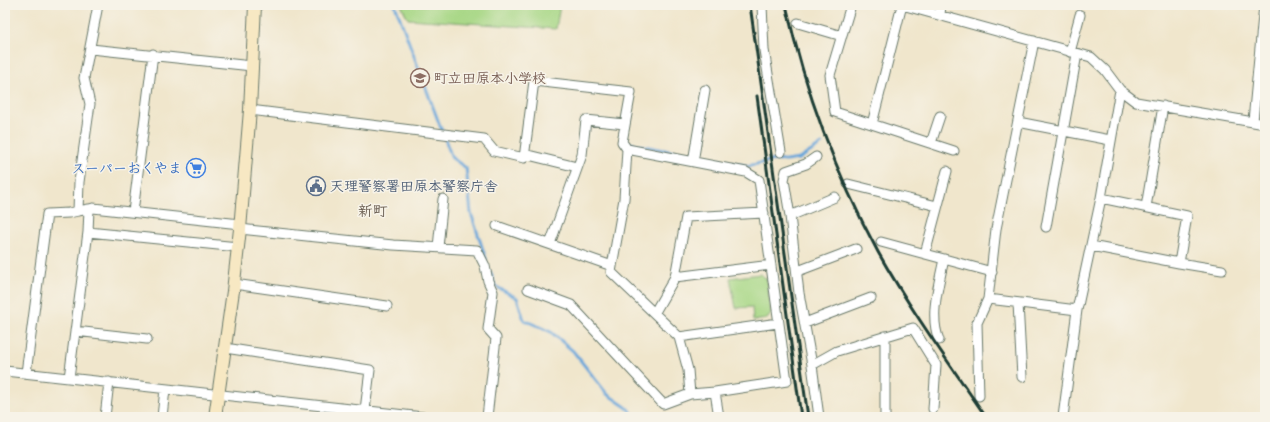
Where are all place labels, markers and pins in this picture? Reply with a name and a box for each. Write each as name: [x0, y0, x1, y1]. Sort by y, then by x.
school or university icon: 町立田原本小学校: [409, 67, 431, 89]
place label: 町立田原本小学校: [434, 70, 546, 87]
supermarket icon: スーパーおくやま: [185, 157, 207, 179]
place label: スーパーおくやま: [72, 160, 182, 177]
public building icon: 天理警察署田原本警察庁舎: [305, 175, 327, 197]
place label: 天理警察署田原本警察庁舎: [330, 178, 498, 195]

